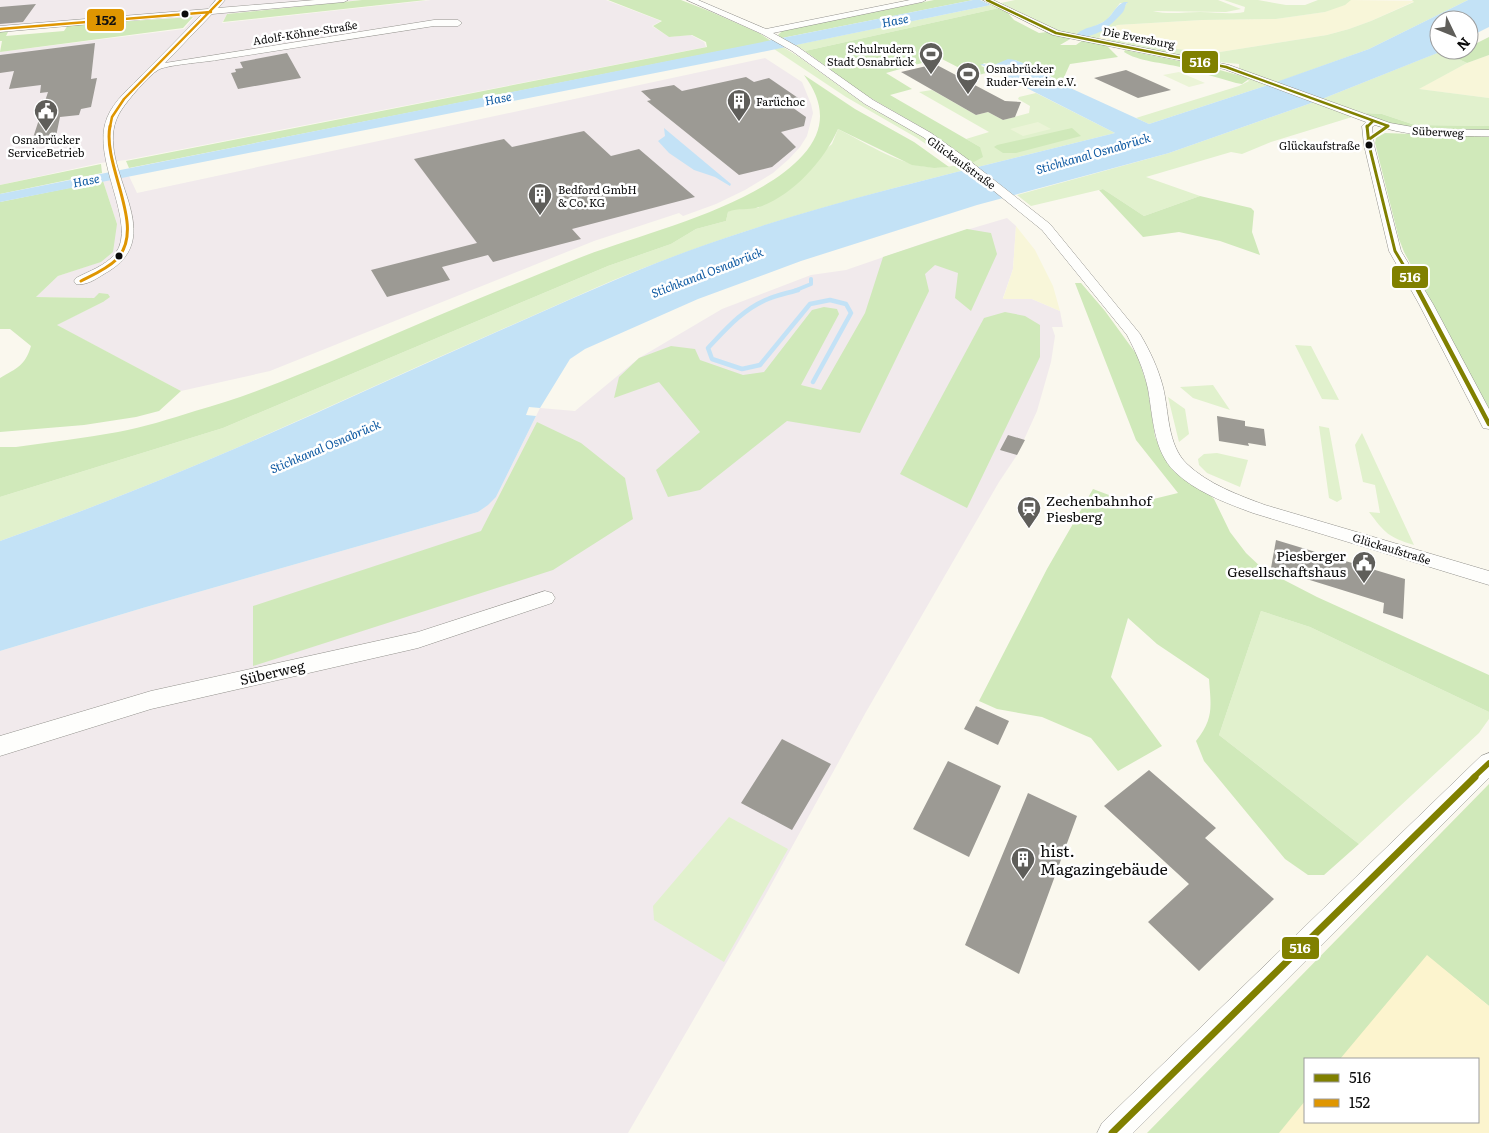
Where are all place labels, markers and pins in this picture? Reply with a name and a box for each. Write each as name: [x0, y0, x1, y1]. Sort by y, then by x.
unlabelled marker: [180, 9, 190, 19]
place label: Schulrudern Stadt Osnabrück: [827, 40, 914, 69]
sports icon: Schulrudern Stadt Osnabrück: [918, 41, 944, 75]
place label: Osnabrücker Ruder-Verein e.V.: [986, 60, 1077, 89]
sports icon: Osnabrücker Ruder-Verein e.V.: [955, 61, 981, 95]
building icon: Farüchoc: [726, 88, 752, 122]
place label: Farüchoc: [756, 93, 805, 109]
public building icon: Osnabrücker ServiceBetrieb: [33, 98, 59, 132]
place label: Osnabrücker ServiceBetrieb: [8, 131, 85, 160]
place label: Glückaufstraße: [1279, 137, 1360, 153]
marker: Glückaufstraße: [1364, 140, 1374, 150]
place label: Bedford GmbH & Co. KG: [558, 181, 637, 210]
building icon: Bedford GmbH & Co. KG: [527, 182, 553, 216]
unlabelled marker: [114, 251, 124, 261]
place label: Zechenbahnhof Piesberg: [1046, 490, 1153, 526]
station icon: Zechenbahnhof Piesberg: [1016, 495, 1042, 529]
place label: Piesberger Gesellschaftshaus: [1227, 545, 1346, 581]
public building icon: Piesberger Gesellschaftshaus: [1351, 550, 1377, 584]
place label: hist. Magazingebäude: [1040, 838, 1168, 880]
building icon: hist. Magazingebäude: [1010, 846, 1036, 880]

